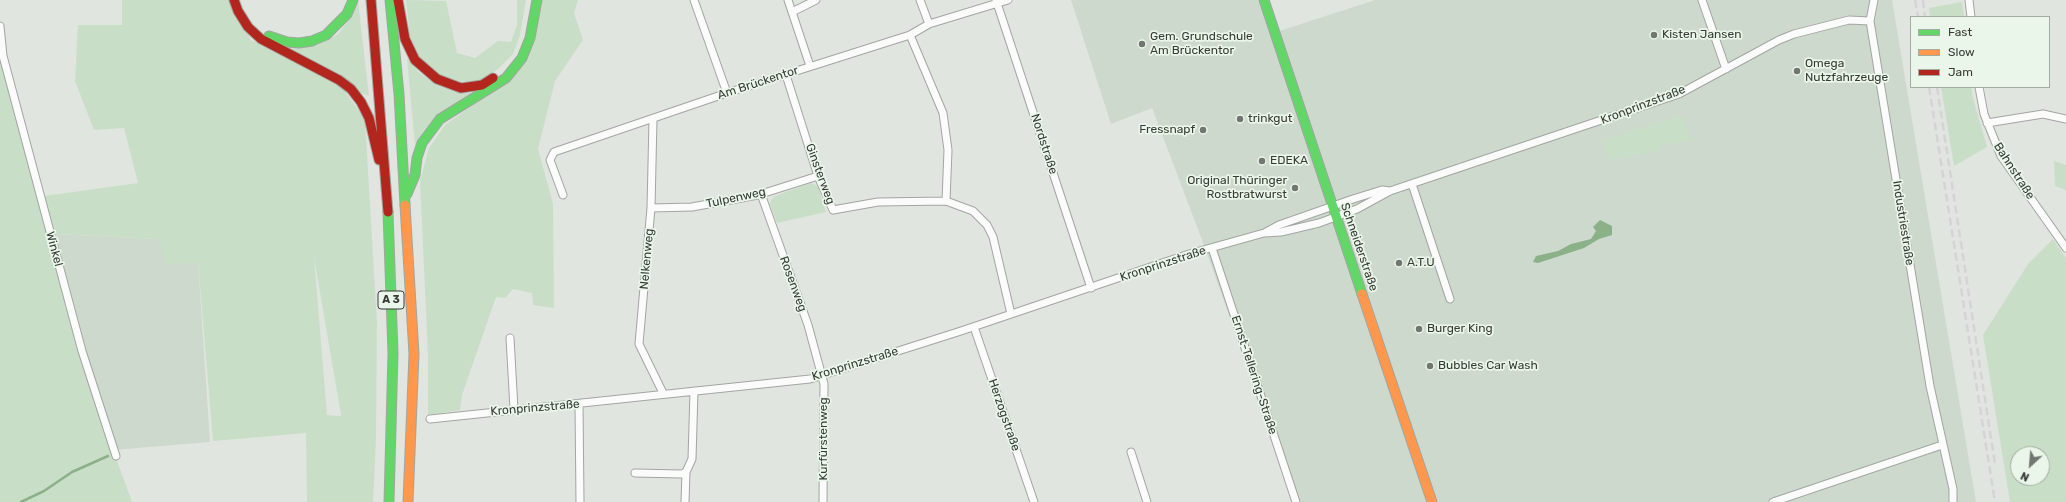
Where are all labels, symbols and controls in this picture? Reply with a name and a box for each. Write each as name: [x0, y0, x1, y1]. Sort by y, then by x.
legend: [1910, 16, 2050, 88]
text: Fast: [1948, 25, 1972, 39]
place label: Kisten Jansen: [1662, 28, 1741, 42]
place label: Gem. Grundschule Am Brückentor: [1150, 30, 1253, 58]
marker: Kisten Jansen: [1649, 30, 1659, 40]
marker: Gem. Grundschule Am Brückentor: [1137, 39, 1147, 49]
text: Slow: [1948, 45, 1975, 59]
place label: Omega Nutzfahrzeuge: [1805, 57, 1888, 85]
street label: Am Brückentor: [716, 63, 800, 103]
text: Jam: [1948, 65, 1973, 79]
marker: Omega Nutzfahrzeuge: [1792, 66, 1802, 76]
street label: Kronprinzstraße: [1599, 82, 1687, 128]
street label: Nordstraße: [1027, 112, 1061, 176]
place label: trinkgut: [1248, 112, 1292, 126]
marker: trinkgut: [1235, 114, 1245, 124]
place label: Fressnapf: [1139, 123, 1195, 137]
marker: Fressnapf: [1198, 125, 1208, 135]
street label: Bahnstraße: [1990, 140, 2038, 202]
street label: Ginsterweg: [802, 142, 838, 206]
place label: EDEKA: [1270, 154, 1308, 168]
marker: EDEKA: [1257, 156, 1267, 166]
place label: Original Thüringer Rostbratwurst: [1187, 174, 1287, 202]
street label: Industriestraße: [1889, 180, 1917, 266]
marker: Original Thüringer Rostbratwurst: [1290, 183, 1300, 193]
street label: Tulpenweg: [705, 185, 767, 211]
street label: Schneiderstraße: [1337, 201, 1381, 293]
street label: Nelkenweg: [637, 228, 657, 290]
street label: Winkel: [42, 230, 66, 268]
street label: Kronprinzstraße: [1118, 243, 1208, 285]
street label: Rosenweg: [776, 254, 810, 314]
place label: A.T.U: [1407, 256, 1435, 270]
marker: A.T.U: [1394, 258, 1404, 268]
road number: A 3: [378, 291, 404, 309]
street label: Ernst-Tellering-Straße: [1228, 314, 1280, 436]
place label: Burger King: [1427, 322, 1493, 336]
marker: Burger King: [1414, 324, 1424, 334]
street label: Kronprinzstraße: [810, 344, 900, 384]
place label: Bubbles Car Wash: [1438, 359, 1538, 373]
marker: Bubbles Car Wash: [1425, 361, 1435, 371]
street label: Herzogstraße: [985, 377, 1023, 453]
street label: Kronprinzstraße: [490, 397, 580, 419]
street label: Kurfürstenweg: [817, 397, 831, 481]
north arrow: [2010, 446, 2050, 486]
text: N: [2019, 469, 2031, 484]

